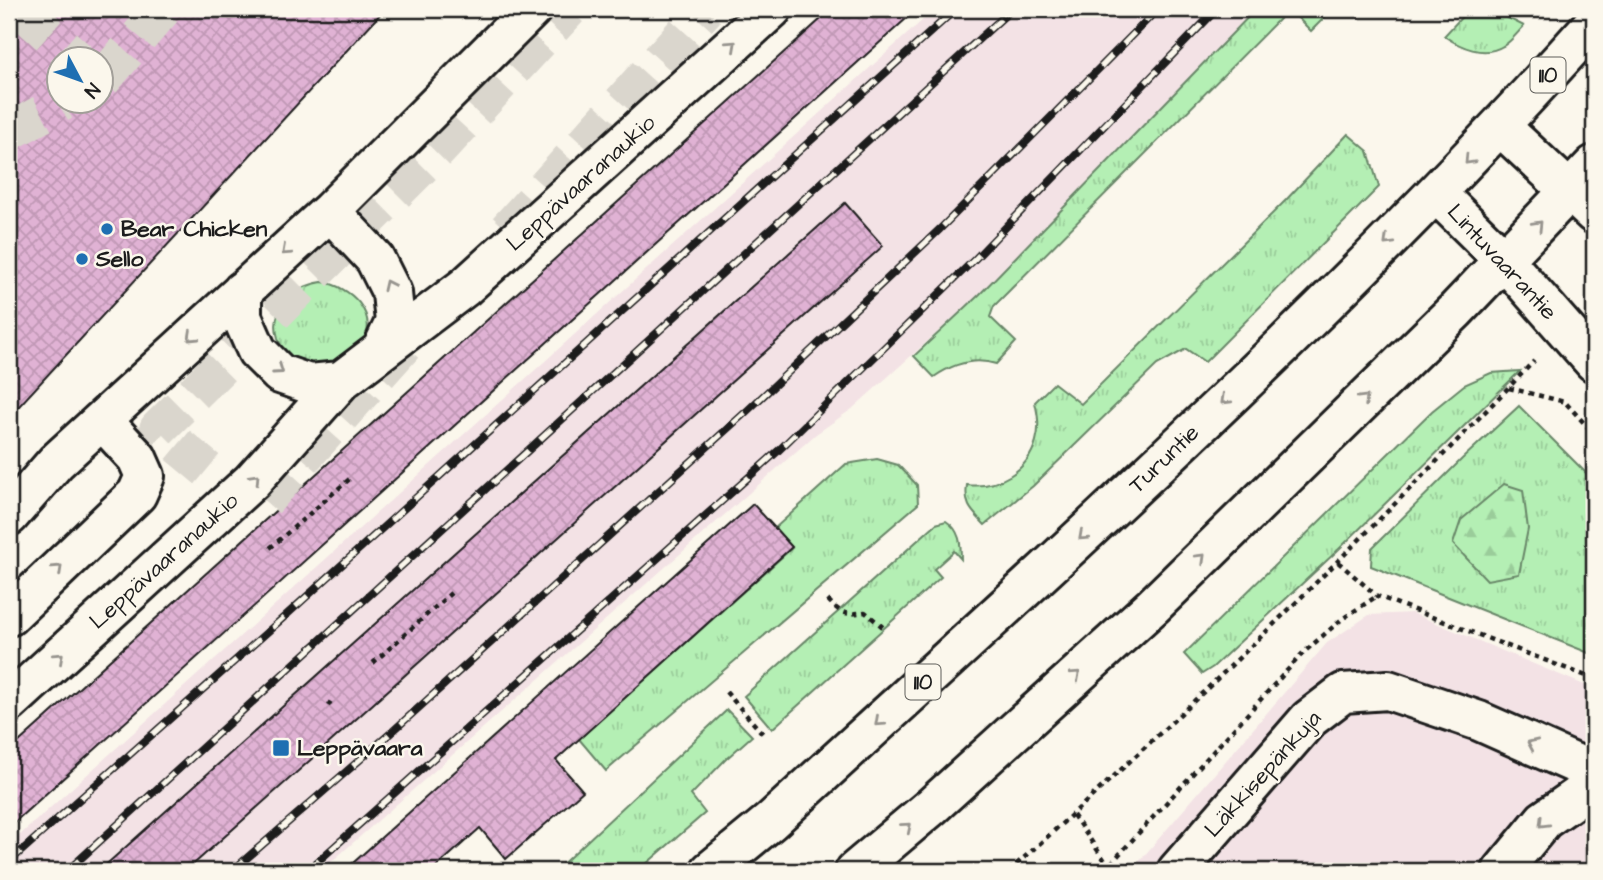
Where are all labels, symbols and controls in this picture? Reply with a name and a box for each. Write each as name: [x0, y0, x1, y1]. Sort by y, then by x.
one-way arrow: [724, 41, 737, 53]
north arrow: [46, 46, 116, 116]
road number: 110: [1530, 57, 1566, 92]
text: N: [78, 77, 106, 104]
street label: Leppävaaranaukio: [499, 107, 663, 259]
one-way arrow: [1464, 152, 1477, 165]
street label: Lintuvaarantie: [1440, 197, 1564, 327]
place label: Bear Chicken: [121, 213, 268, 245]
one-way arrow: [1529, 220, 1542, 233]
marker: Bear Chicken: [99, 221, 115, 237]
one-way arrow: [1383, 233, 1396, 246]
place label: Sello: [95, 243, 143, 275]
one-way arrow: [281, 243, 294, 255]
marker: Sello: [74, 251, 90, 267]
one-way arrow: [382, 280, 396, 292]
one-way arrow: [187, 329, 200, 342]
one-way arrow: [271, 362, 284, 375]
one-way arrow: [1221, 392, 1234, 405]
one-way arrow: [1356, 395, 1369, 408]
street label: Turuntie: [1122, 417, 1206, 501]
one-way arrow: [246, 473, 259, 486]
street label: Leppävaaranaukio: [82, 485, 246, 637]
one-way arrow: [1078, 528, 1091, 540]
one-way arrow: [1193, 554, 1206, 567]
one-way arrow: [50, 564, 63, 577]
one-way arrow: [51, 653, 64, 665]
road number: 110: [906, 664, 940, 700]
one-way arrow: [1068, 671, 1081, 683]
street label: Läkkisepänkuja: [1197, 703, 1329, 845]
one-way arrow: [874, 714, 887, 727]
place label: Leppävaara: [297, 732, 423, 764]
marker: Leppävaara: [271, 738, 291, 758]
one-way arrow: [1527, 739, 1539, 753]
one-way arrow: [1539, 814, 1552, 827]
one-way arrow: [898, 823, 911, 835]

